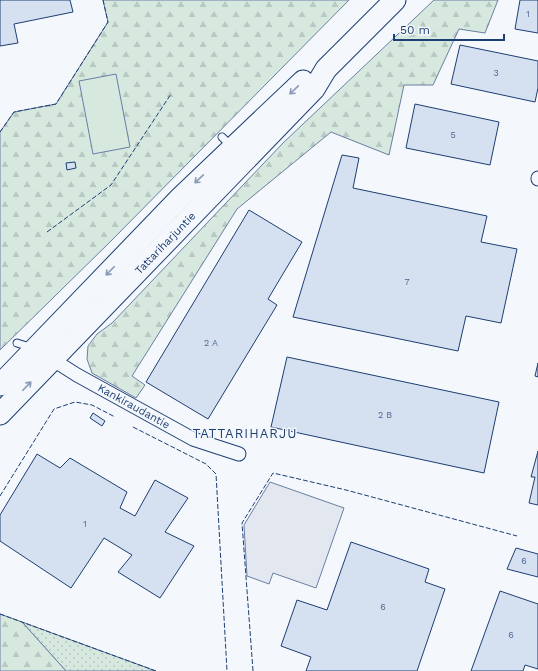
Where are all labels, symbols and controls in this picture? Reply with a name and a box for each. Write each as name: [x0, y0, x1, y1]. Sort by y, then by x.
house number: 1: [526, 9, 530, 19]
scale bar: [394, 16, 504, 42]
text: 50 m: [400, 23, 430, 37]
house number: 3: [493, 68, 499, 78]
one-way arrow: [289, 85, 299, 94]
house number: 5: [450, 130, 456, 140]
one-way arrow: [195, 174, 205, 183]
street label: Tattariharjuntie: [132, 210, 198, 277]
one-way arrow: [105, 266, 114, 276]
house number: 7: [404, 277, 410, 287]
house number: 2 A: [204, 338, 218, 348]
one-way arrow: [22, 381, 32, 391]
street label: Kankiraudantie: [95, 381, 172, 432]
house number: 2 B: [378, 410, 392, 420]
district label: TATTARIHARJU: [192, 426, 298, 441]
house number: 1: [83, 519, 87, 529]
house number: 6: [521, 556, 527, 566]
house number: 6: [380, 602, 386, 612]
house number: 6: [508, 630, 514, 640]

